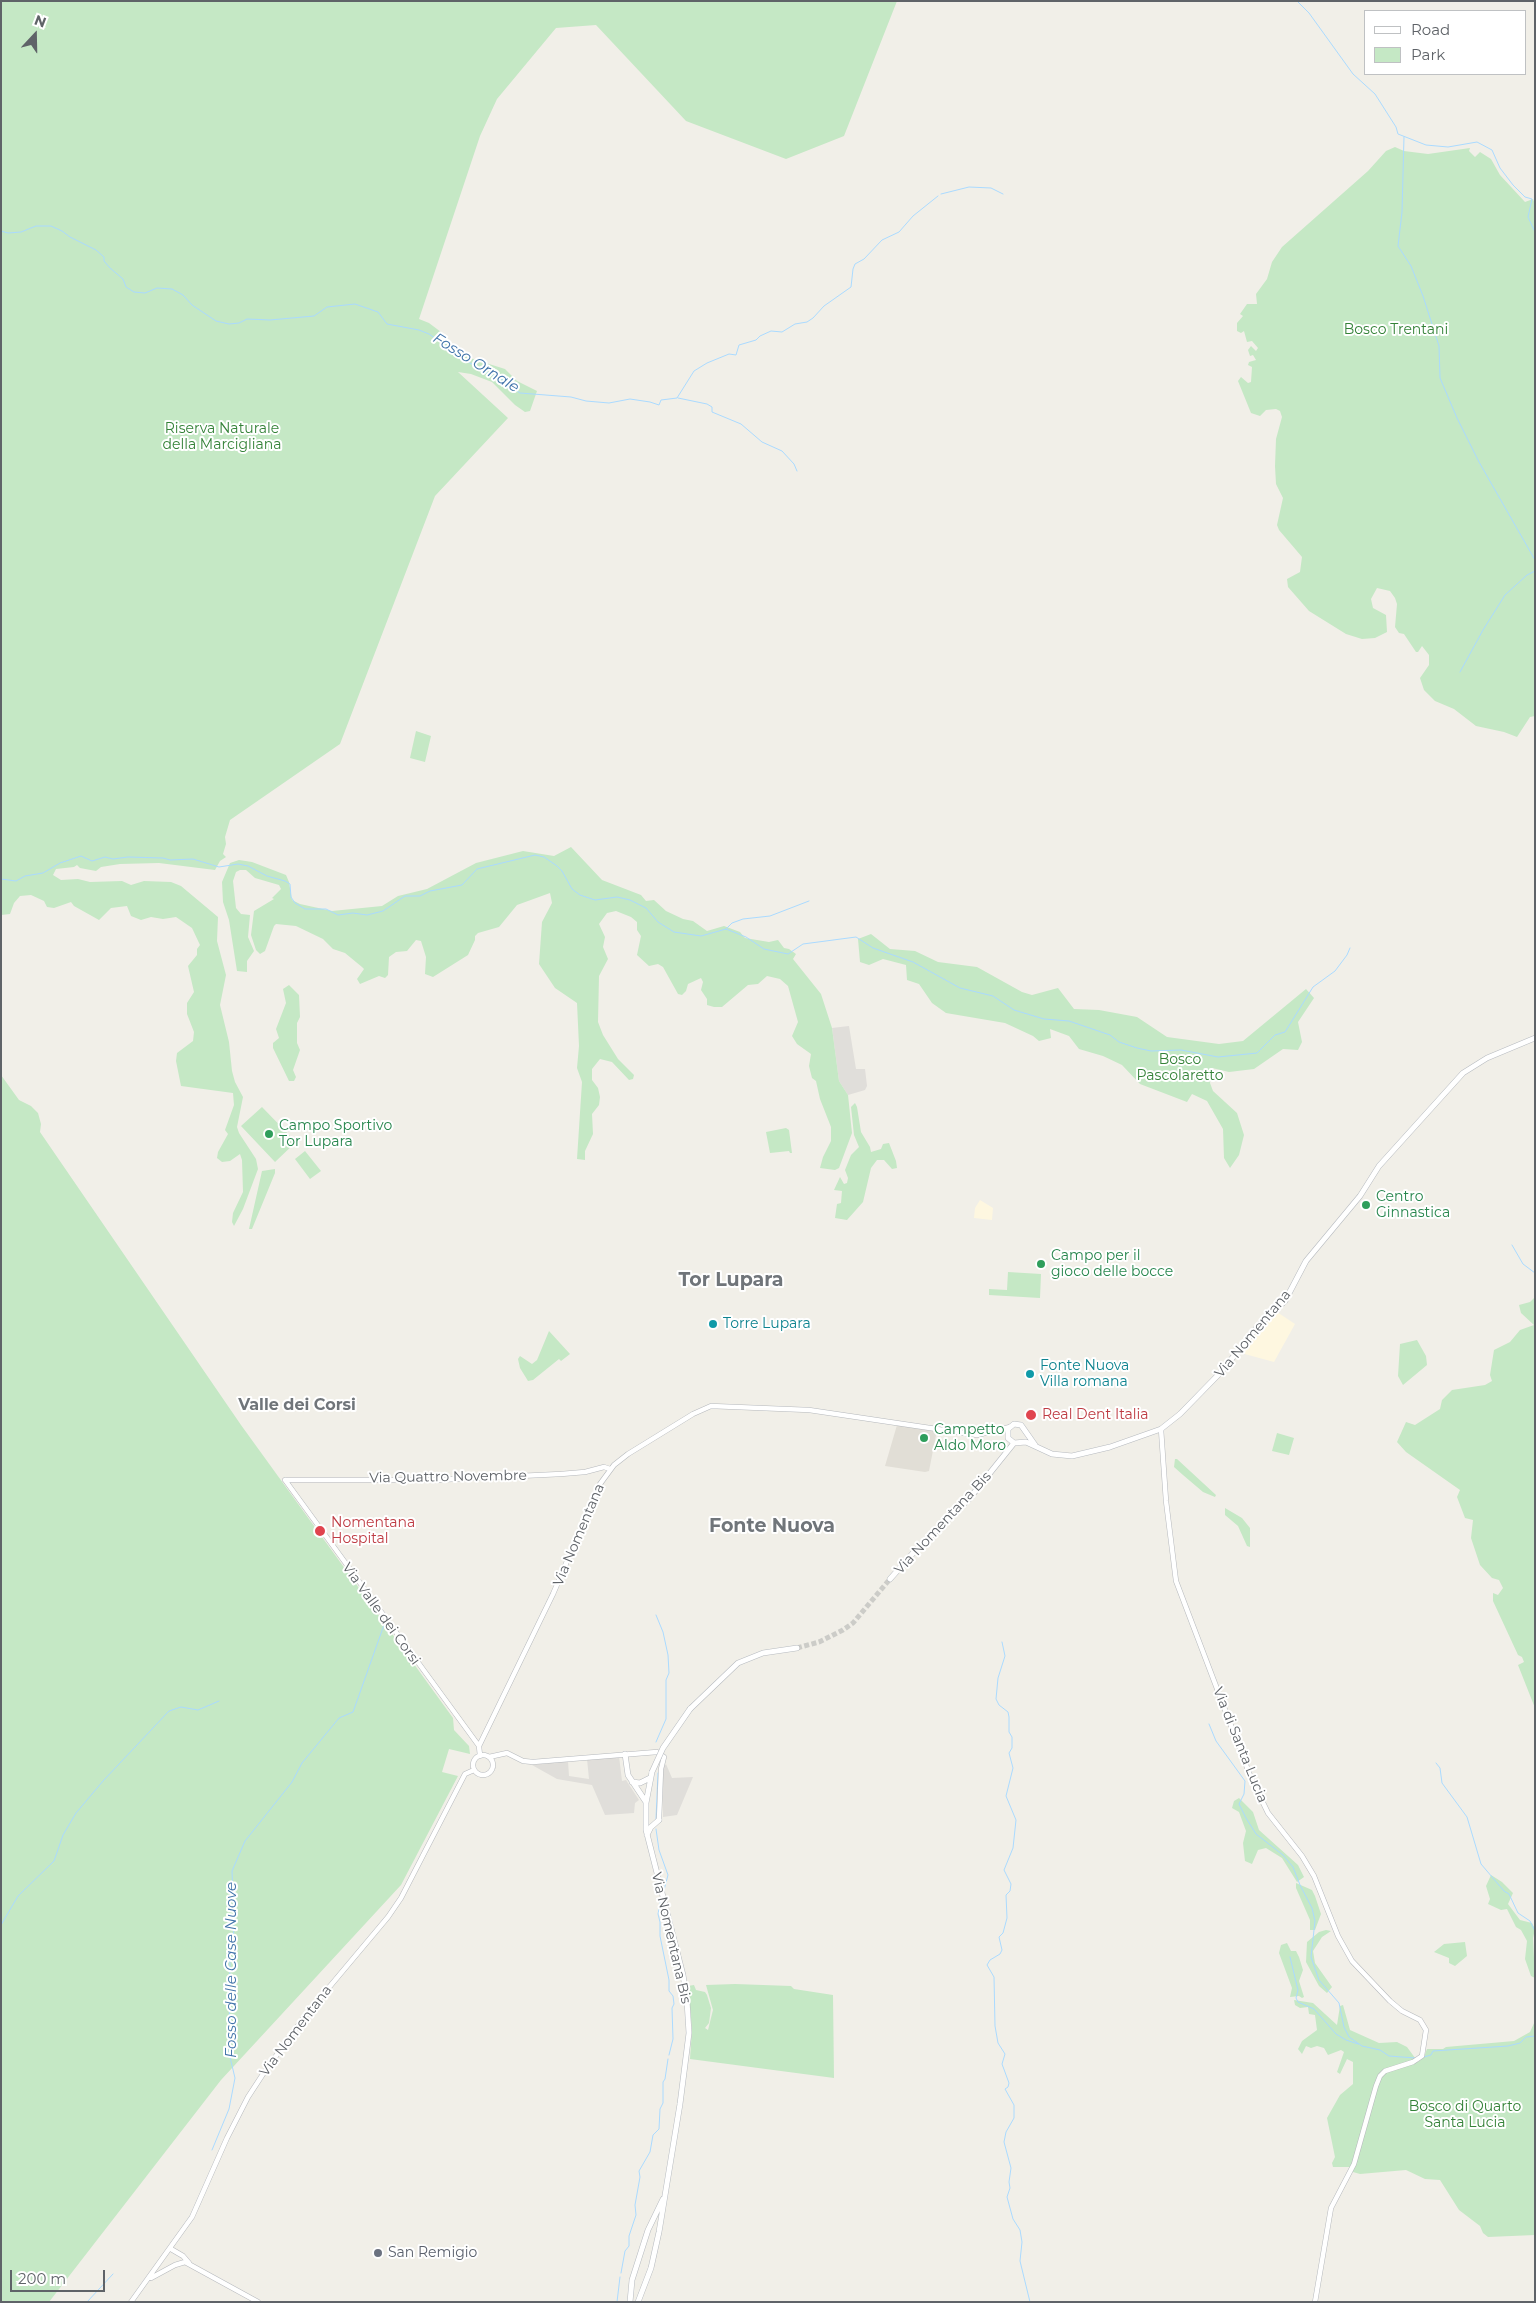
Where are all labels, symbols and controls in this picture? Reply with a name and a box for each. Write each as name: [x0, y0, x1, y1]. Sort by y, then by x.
north arrow: [10, 10, 60, 60]
legend: [1364, 10, 1526, 75]
text: N: [32, 11, 49, 31]
text: Road: [1411, 20, 1450, 39]
text: Park: [1411, 45, 1445, 64]
park label: Bosco Trentani: [1344, 322, 1448, 338]
water label: Fosso Ornale: [429, 329, 523, 397]
park label: Riserva Naturale della Marcigliana: [162, 421, 282, 454]
park label: Bosco Pascolaretto: [1136, 1052, 1224, 1084]
place label: Campo Sportivo Tor Lupara: [279, 1118, 392, 1150]
marker: Campo Sportivo Tor Lupara: [263, 1128, 275, 1140]
place label: Centro Ginnastica: [1376, 1189, 1450, 1222]
marker: Centro Ginnastica: [1360, 1199, 1372, 1211]
place label: Campo per il gioco delle bocce: [1051, 1248, 1173, 1280]
marker: Campo per il gioco delle bocce: [1035, 1258, 1047, 1270]
district label: Tor Lupara: [679, 1269, 783, 1291]
street label: Via Nomentana: [1211, 1287, 1295, 1381]
place label: Torre Lupara: [723, 1316, 811, 1332]
marker: Torre Lupara: [707, 1318, 719, 1330]
place label: Fonte Nuova Villa romana: [1040, 1358, 1129, 1390]
marker: Fonte Nuova Villa romana: [1024, 1368, 1036, 1380]
district label: Valle dei Corsi: [238, 1395, 356, 1415]
place label: Real Dent Italia: [1042, 1407, 1149, 1423]
marker: Real Dent Italia: [1024, 1408, 1038, 1422]
place label: Campetto Aldo Moro: [934, 1422, 1006, 1454]
marker: Campetto Aldo Moro: [918, 1432, 930, 1444]
street label: Via Quattro Novembre: [369, 1467, 527, 1487]
street label: Via Nomentana Bis: [891, 1468, 995, 1578]
street label: Via Nomentana: [550, 1481, 608, 1589]
place label: Nomentana Hospital: [331, 1515, 415, 1548]
district label: Fonte Nuova: [709, 1515, 835, 1537]
marker: Nomentana Hospital: [313, 1524, 327, 1538]
street label: Via Valle dei Corsi: [338, 1560, 424, 1668]
street label: Via di Santa Lucia: [1209, 1685, 1271, 1805]
street label: Via Nomentana Bis: [648, 1871, 694, 2005]
water label: Fosso delle Case Nuove: [223, 1882, 241, 2058]
street label: Via Nomentana: [256, 1982, 336, 2080]
park label: Bosco di Quarto Santa Lucia: [1409, 2099, 1521, 2132]
place label: San Remigio: [388, 2245, 477, 2261]
marker: San Remigio: [372, 2247, 384, 2259]
scale bar: [12, 2260, 108, 2292]
text: 200 m: [18, 2269, 66, 2288]

